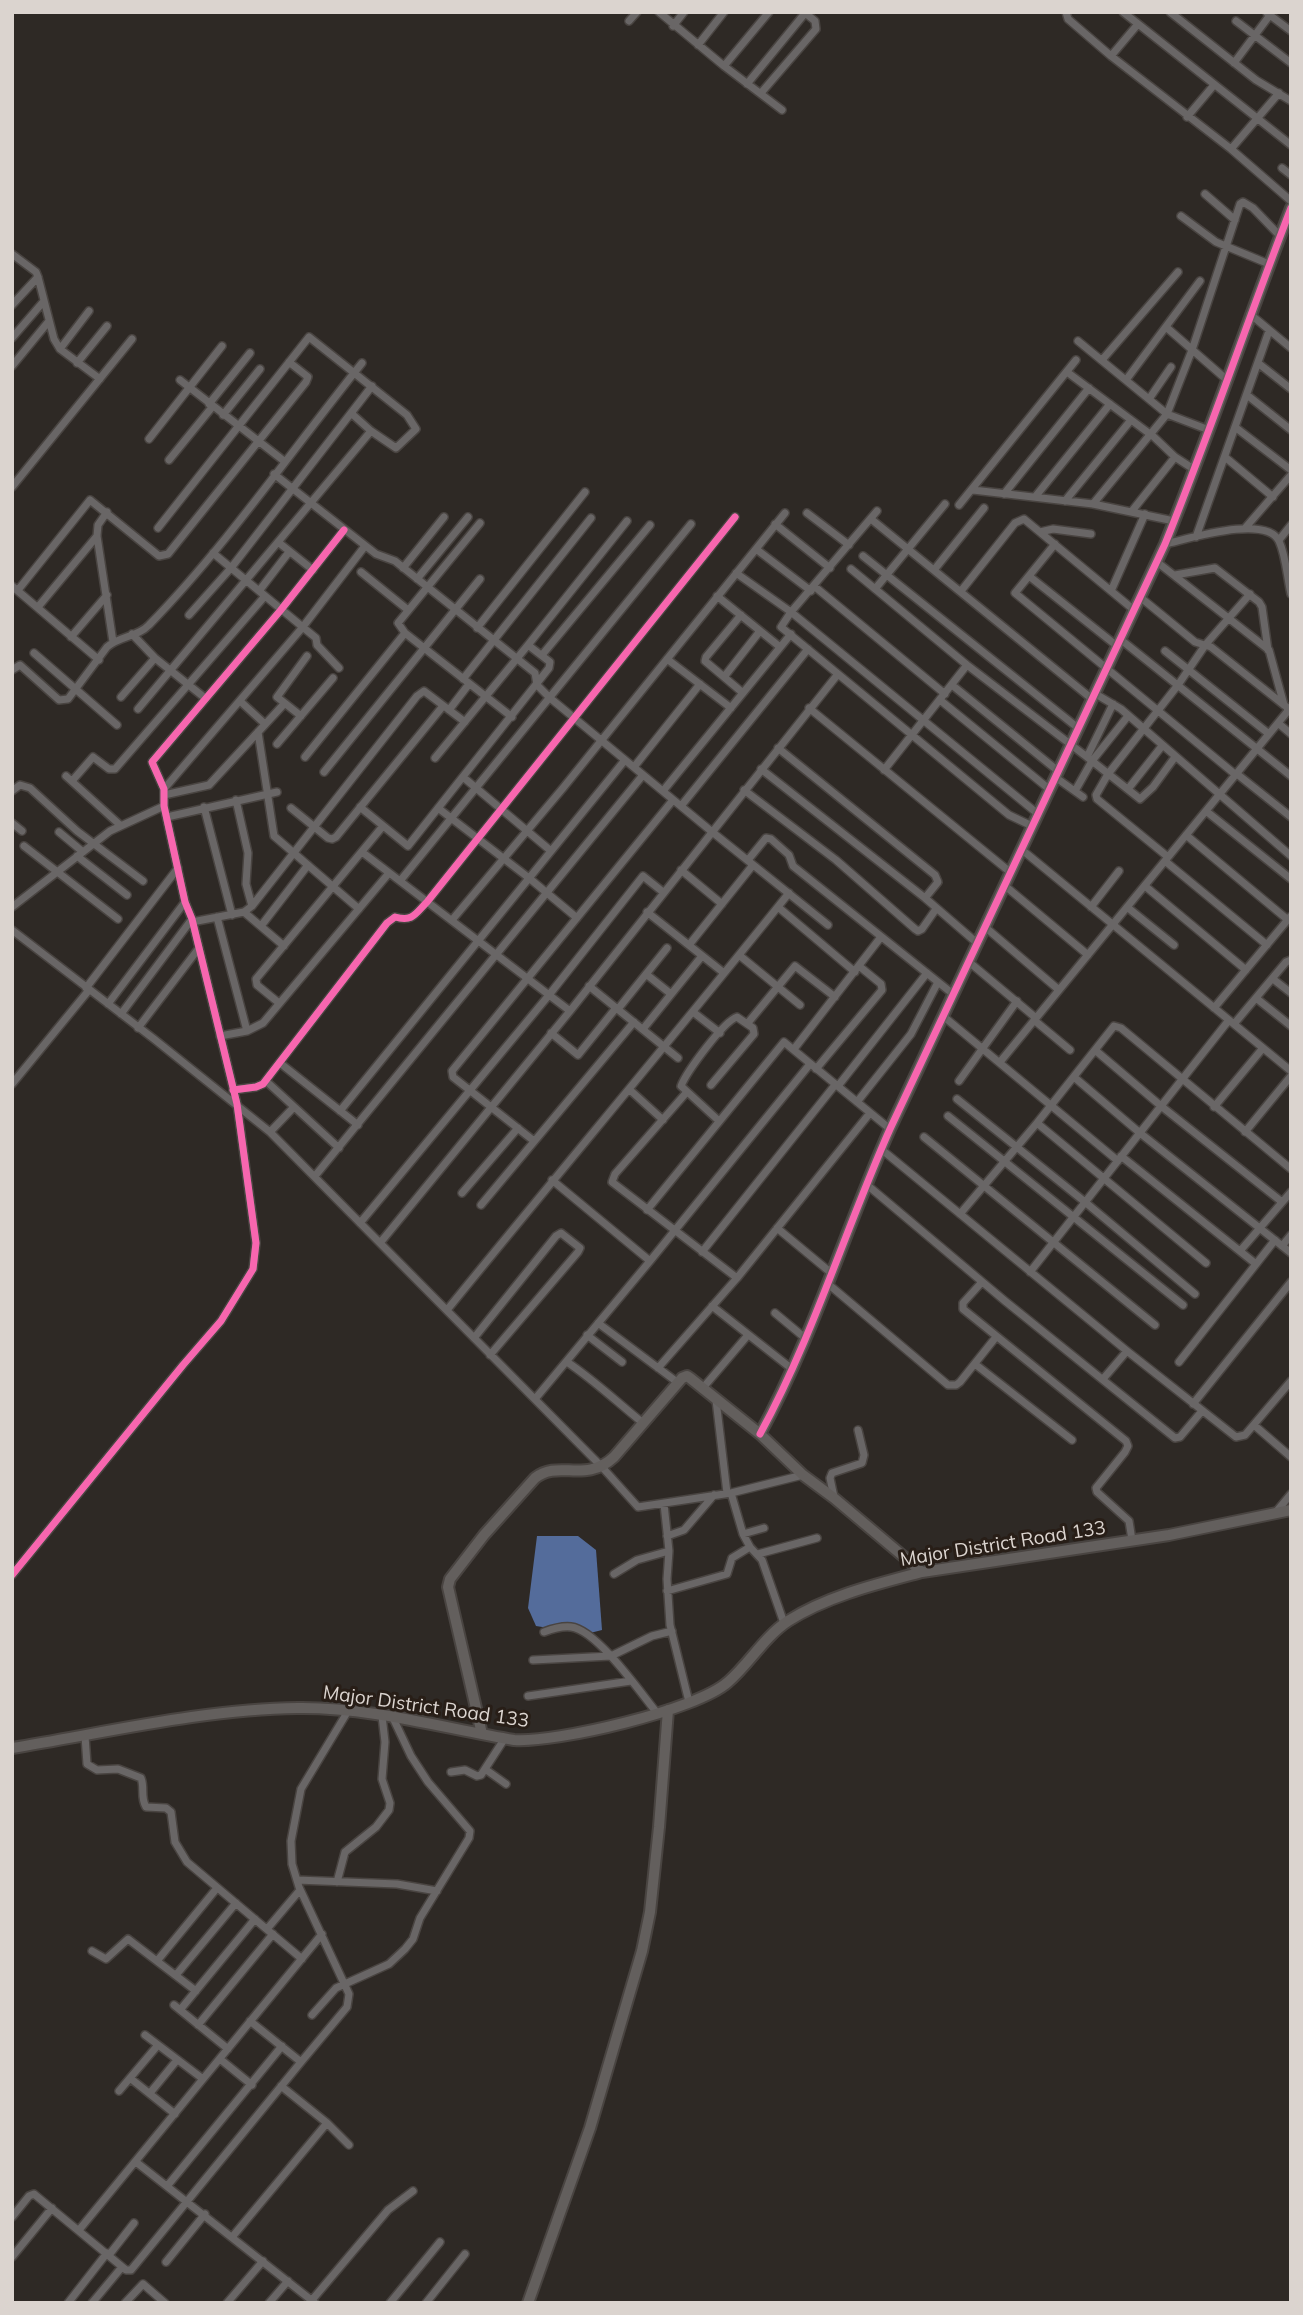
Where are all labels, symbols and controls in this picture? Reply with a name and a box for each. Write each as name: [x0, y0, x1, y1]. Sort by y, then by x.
street label: Major District Road 133: [899, 1516, 1107, 1572]
street label: Major District Road 133: [322, 1681, 530, 1733]

